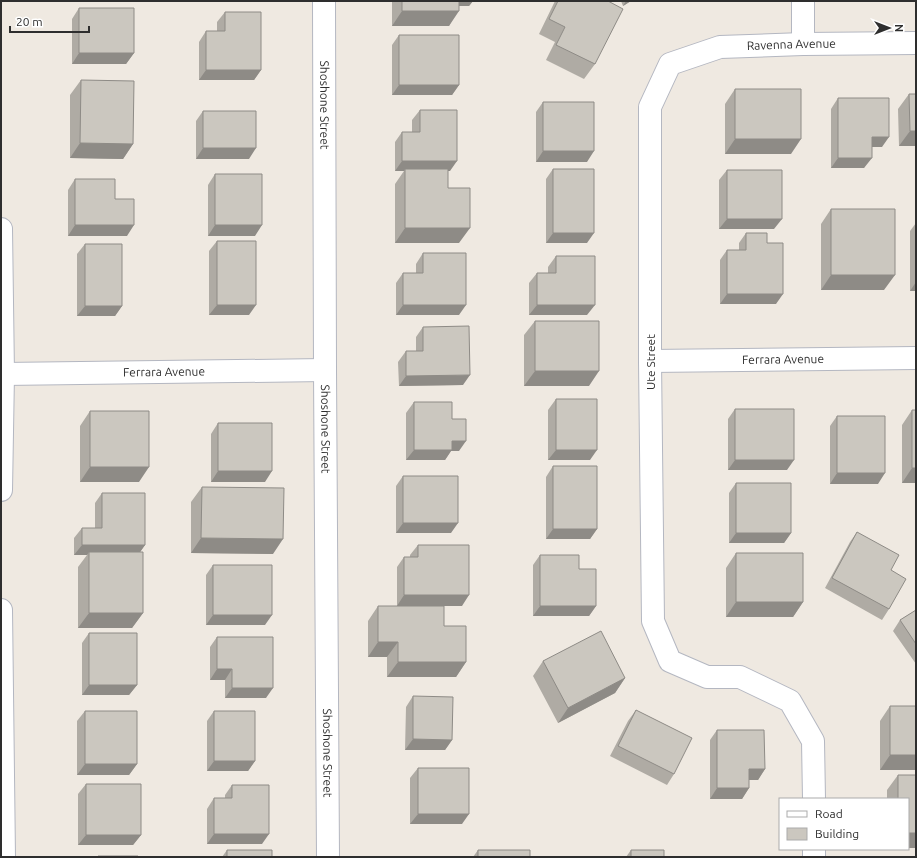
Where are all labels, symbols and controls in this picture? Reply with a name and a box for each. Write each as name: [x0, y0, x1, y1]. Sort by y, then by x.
scale bar: [10, 8, 89, 34]
north arrow: [869, 8, 909, 48]
text: 20 m: [16, 15, 43, 28]
text: N: [893, 24, 905, 32]
street label: Ravenna Avenue: [746, 37, 836, 52]
street label: Shoshone Street: [318, 60, 331, 150]
street label: Ute Street: [644, 334, 657, 390]
street label: Ferrara Avenue: [742, 352, 824, 366]
street label: Ferrara Avenue: [123, 364, 205, 379]
street label: Shoshone Street: [319, 384, 333, 474]
street label: Shoshone Street: [321, 708, 335, 798]
legend: [779, 798, 909, 850]
text: Road: [815, 807, 843, 820]
text: Building: [815, 827, 859, 840]

